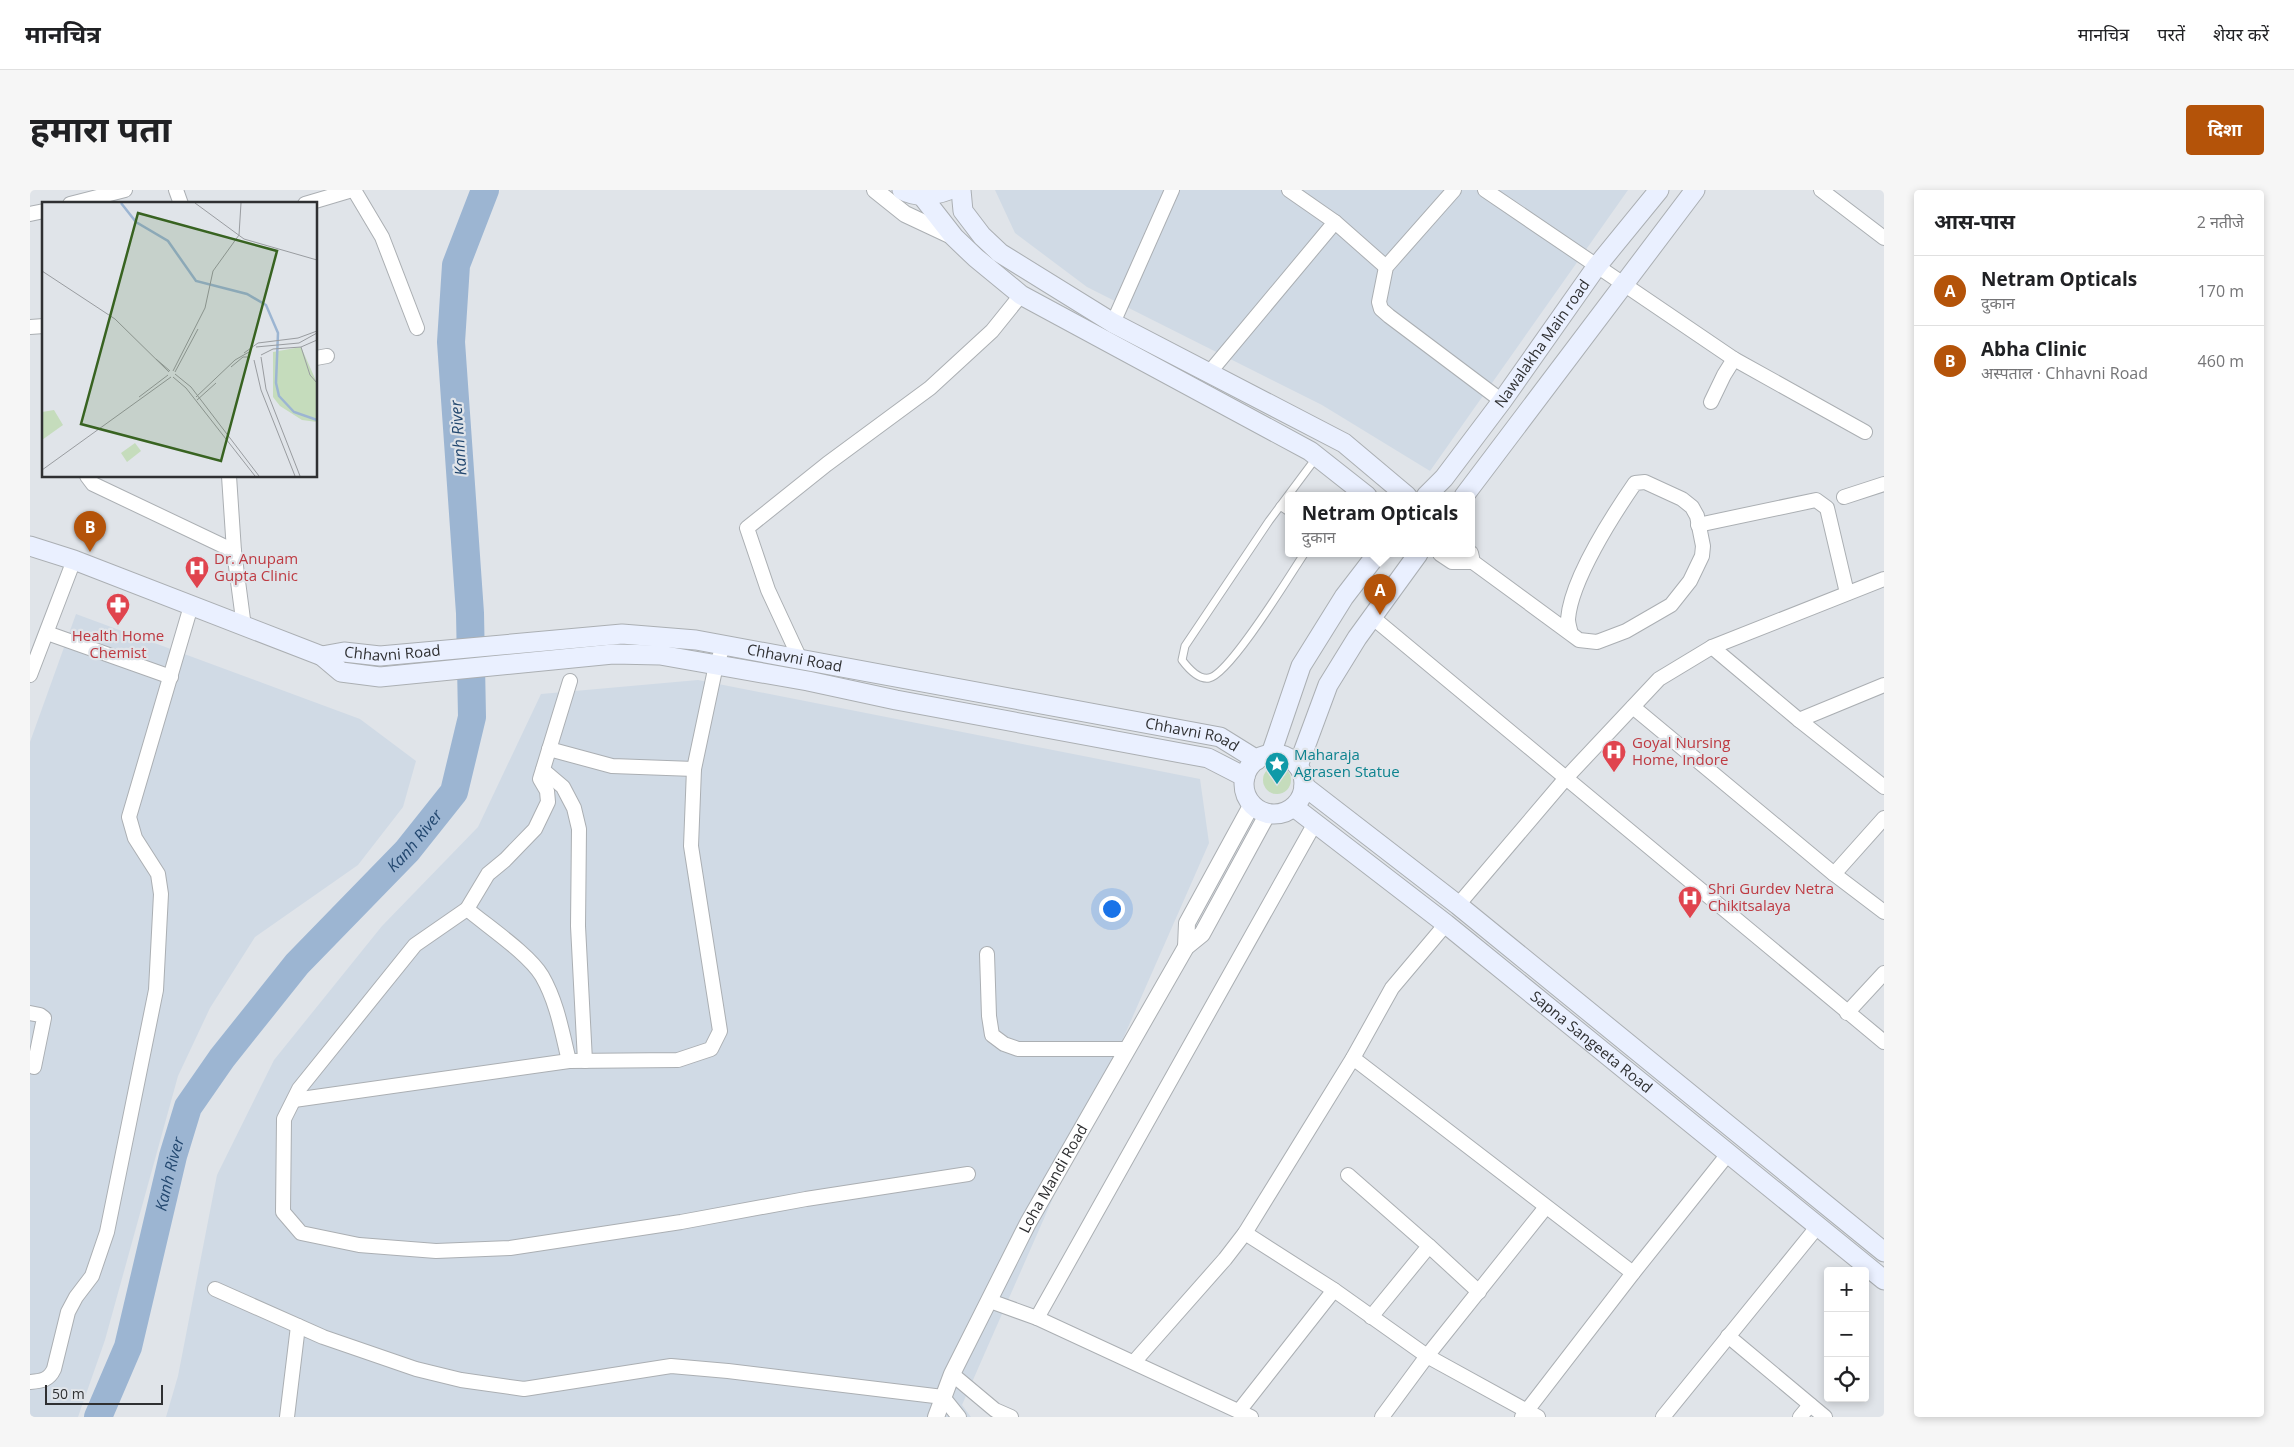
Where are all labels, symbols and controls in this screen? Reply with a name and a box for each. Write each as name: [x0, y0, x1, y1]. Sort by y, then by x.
text: मानचित्र: [25, 17, 101, 50]
text: मानचित्र: [2078, 22, 2129, 46]
text: परतें: [2157, 22, 2185, 46]
text: शेयर करें: [2213, 22, 2269, 46]
text: हमारा पता: [30, 105, 171, 152]
button: दिशा: [2186, 105, 2264, 155]
inset map: [42, 202, 318, 478]
text: आस-पास: [1934, 207, 2015, 235]
text: 2 नतीजे: [2197, 211, 2244, 233]
text: Netram Opticals: [1981, 266, 2137, 292]
street label: Nawalakha Main road: [1490, 275, 1594, 411]
text: A: [1944, 280, 1956, 302]
text: 170 m: [2198, 280, 2244, 302]
text: दुकान: [1981, 292, 2015, 314]
text: Abha Clinic: [1981, 336, 2087, 362]
text: B: [1945, 350, 1955, 372]
text: 460 m: [2198, 350, 2244, 372]
text: अस्पताल · Chhavni Road: [1981, 362, 2148, 384]
water label: Kanh River: [444, 399, 472, 476]
popup: [1285, 492, 1475, 557]
text: Netram Opticals: [1302, 500, 1458, 526]
pin: B: [74, 511, 106, 552]
text: दुकान: [1302, 526, 1336, 548]
place label: Dr. Anupam Gupta Clinic: [214, 548, 298, 585]
hospital icon: Dr. Anupam Gupta Clinic: [184, 555, 210, 589]
pin: A: [1364, 574, 1396, 615]
pharmacy icon: Health Home Chemist: [105, 592, 131, 626]
place label: Health Home Chemist: [72, 625, 164, 662]
street label: Chhavni Road: [745, 639, 844, 676]
street label: Chhavni Road: [343, 640, 441, 665]
street label: Chhavni Road: [1144, 712, 1243, 755]
place label: Goyal Nursing Home, Indore: [1632, 732, 1730, 769]
hospital icon: Goyal Nursing Home, Indore: [1601, 739, 1627, 773]
place label: Maharaja Agrasen Statue: [1294, 744, 1400, 781]
place icon: Maharaja Agrasen Statue: [1264, 751, 1290, 785]
water label: Kanh River: [382, 804, 447, 877]
place label: Shri Gurdev Netra Chikitsalaya: [1708, 878, 1834, 915]
hospital icon: Shri Gurdev Netra Chikitsalaya: [1677, 885, 1703, 919]
your location: [1099, 896, 1125, 922]
street label: Sapna Sangeeta Road: [1527, 986, 1657, 1097]
street label: Loha Mandi Road: [1014, 1120, 1092, 1236]
water label: Kanh River: [149, 1134, 189, 1213]
map controls: [1824, 1267, 1869, 1402]
button: +: [1824, 1267, 1869, 1312]
button: −: [1824, 1312, 1869, 1357]
button: locate: [1824, 1357, 1869, 1402]
scale bar: [45, 1382, 162, 1405]
text: 50 m: [52, 1384, 85, 1403]

